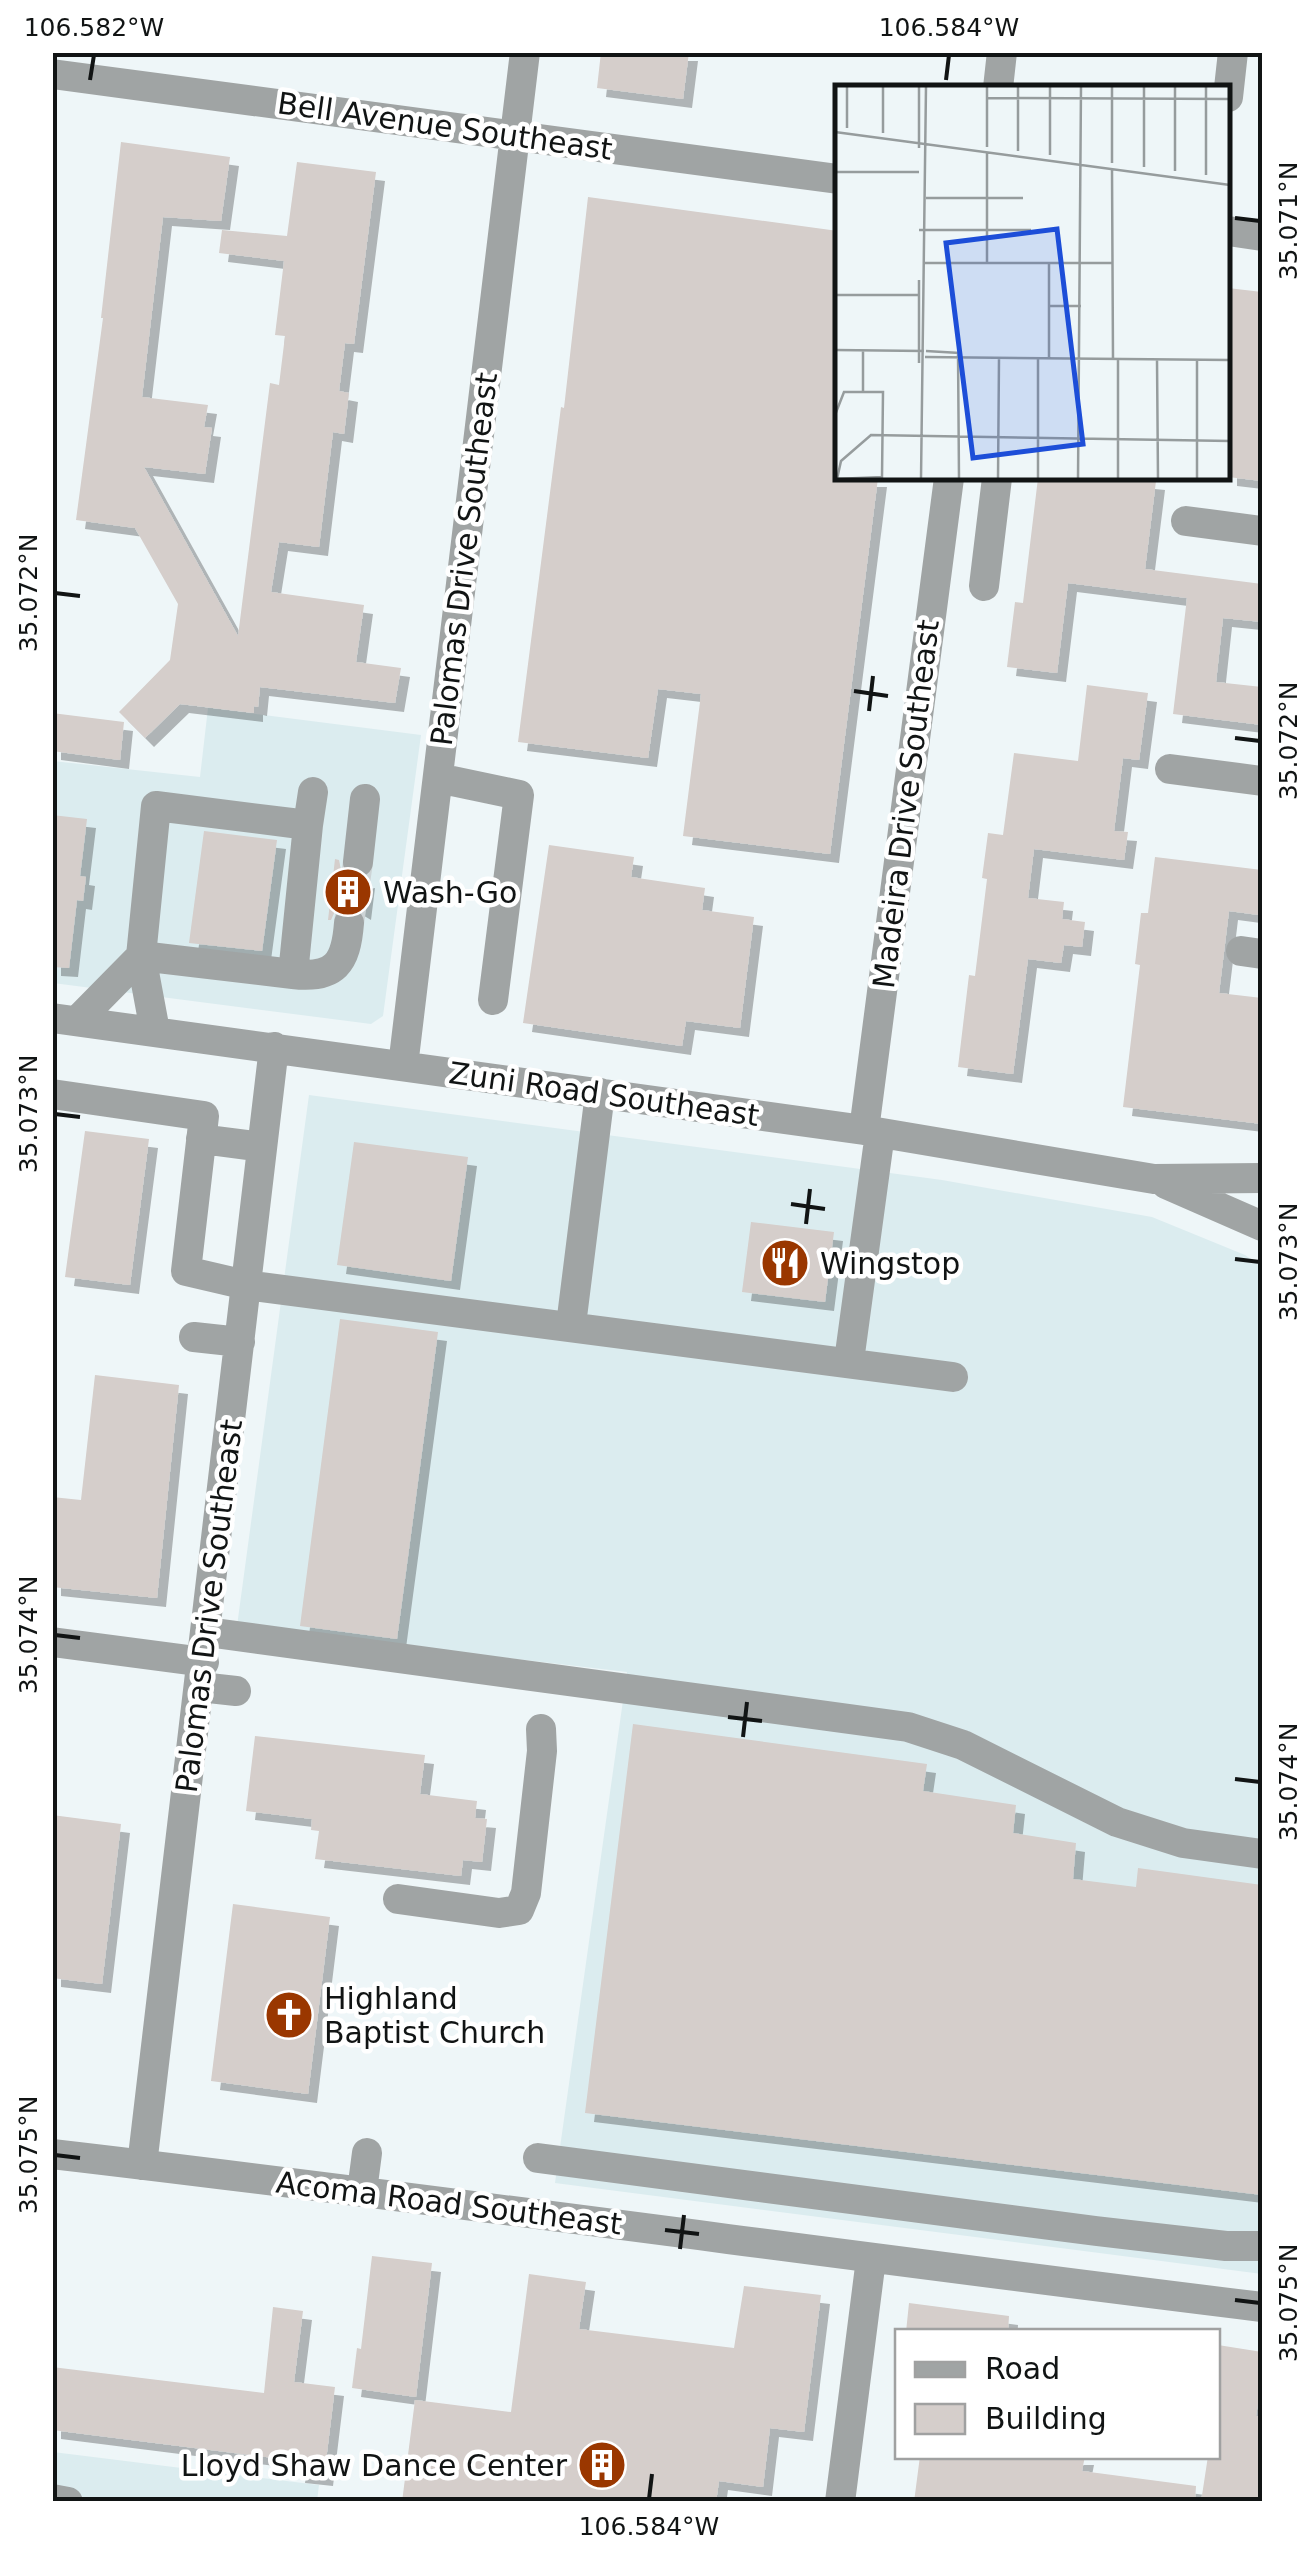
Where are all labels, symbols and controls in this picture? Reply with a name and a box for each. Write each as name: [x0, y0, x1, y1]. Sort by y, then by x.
text: 106.582°W: [24, 13, 164, 42]
text: 106.584°W: [879, 13, 1019, 42]
street label: Bell Avenue Southeast: [275, 85, 615, 167]
inset map: [835, 85, 1230, 480]
text: 35.071°N: [1274, 162, 1303, 280]
street label: Palomas Drive Southeast: [424, 370, 504, 747]
text: 35.072°N: [14, 534, 43, 652]
street label: Madeira Drive Southeast: [866, 617, 946, 990]
text: 35.072°N: [1274, 682, 1303, 800]
building icon: Wash-Go: [322, 866, 374, 918]
place label: Wash-Go: [383, 875, 517, 910]
text: 35.073°N: [14, 1055, 43, 1173]
street label: Zuni Road Southeast: [447, 1055, 761, 1133]
text: 35.073°N: [1274, 1203, 1303, 1321]
restaurant icon: Wingstop: [759, 1237, 811, 1289]
place label: Wingstop: [820, 1246, 960, 1281]
street label: Palomas Drive Southeast: [169, 1417, 249, 1794]
text: 35.074°N: [14, 1576, 43, 1694]
text: 35.074°N: [1274, 1723, 1303, 1841]
place label: Highland Baptist Church: [324, 1981, 545, 2050]
church icon: Highland Baptist Church: [263, 1989, 315, 2041]
text: 35.075°N: [14, 2096, 43, 2214]
street label: Acoma Road Southeast: [274, 2164, 624, 2242]
text: 35.075°N: [1274, 2244, 1303, 2362]
legend: [895, 2329, 1220, 2459]
text: Road: [985, 2351, 1060, 2386]
text: Building: [985, 2401, 1107, 2436]
building icon: Lloyd Shaw Dance Center: [576, 2439, 628, 2491]
place label: Lloyd Shaw Dance Center: [181, 2448, 568, 2483]
text: 106.584°W: [579, 2512, 719, 2541]

